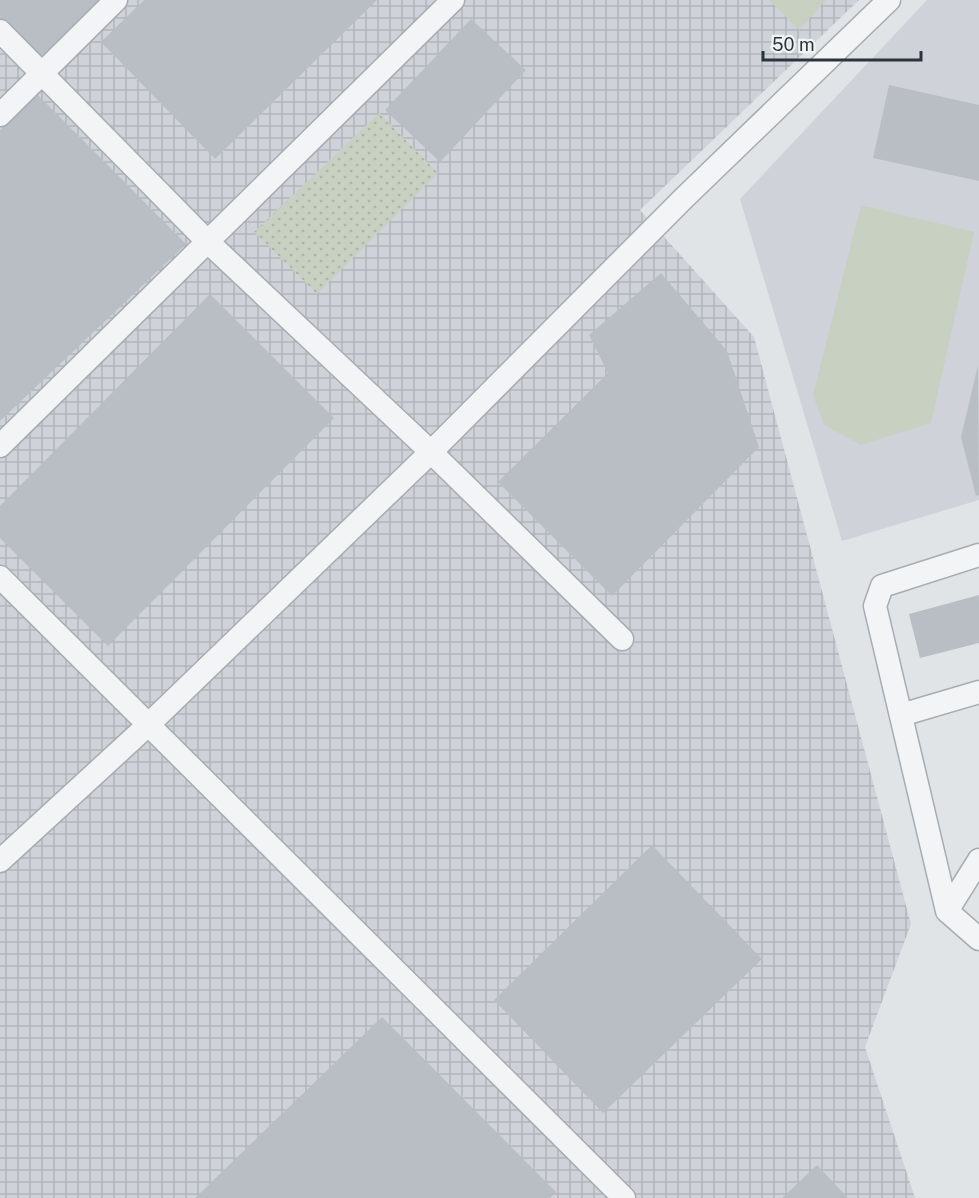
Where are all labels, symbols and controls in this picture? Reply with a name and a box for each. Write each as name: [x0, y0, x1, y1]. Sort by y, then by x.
scale bar: [763, 24, 920, 62]
text: 50 m: [772, 34, 815, 55]

